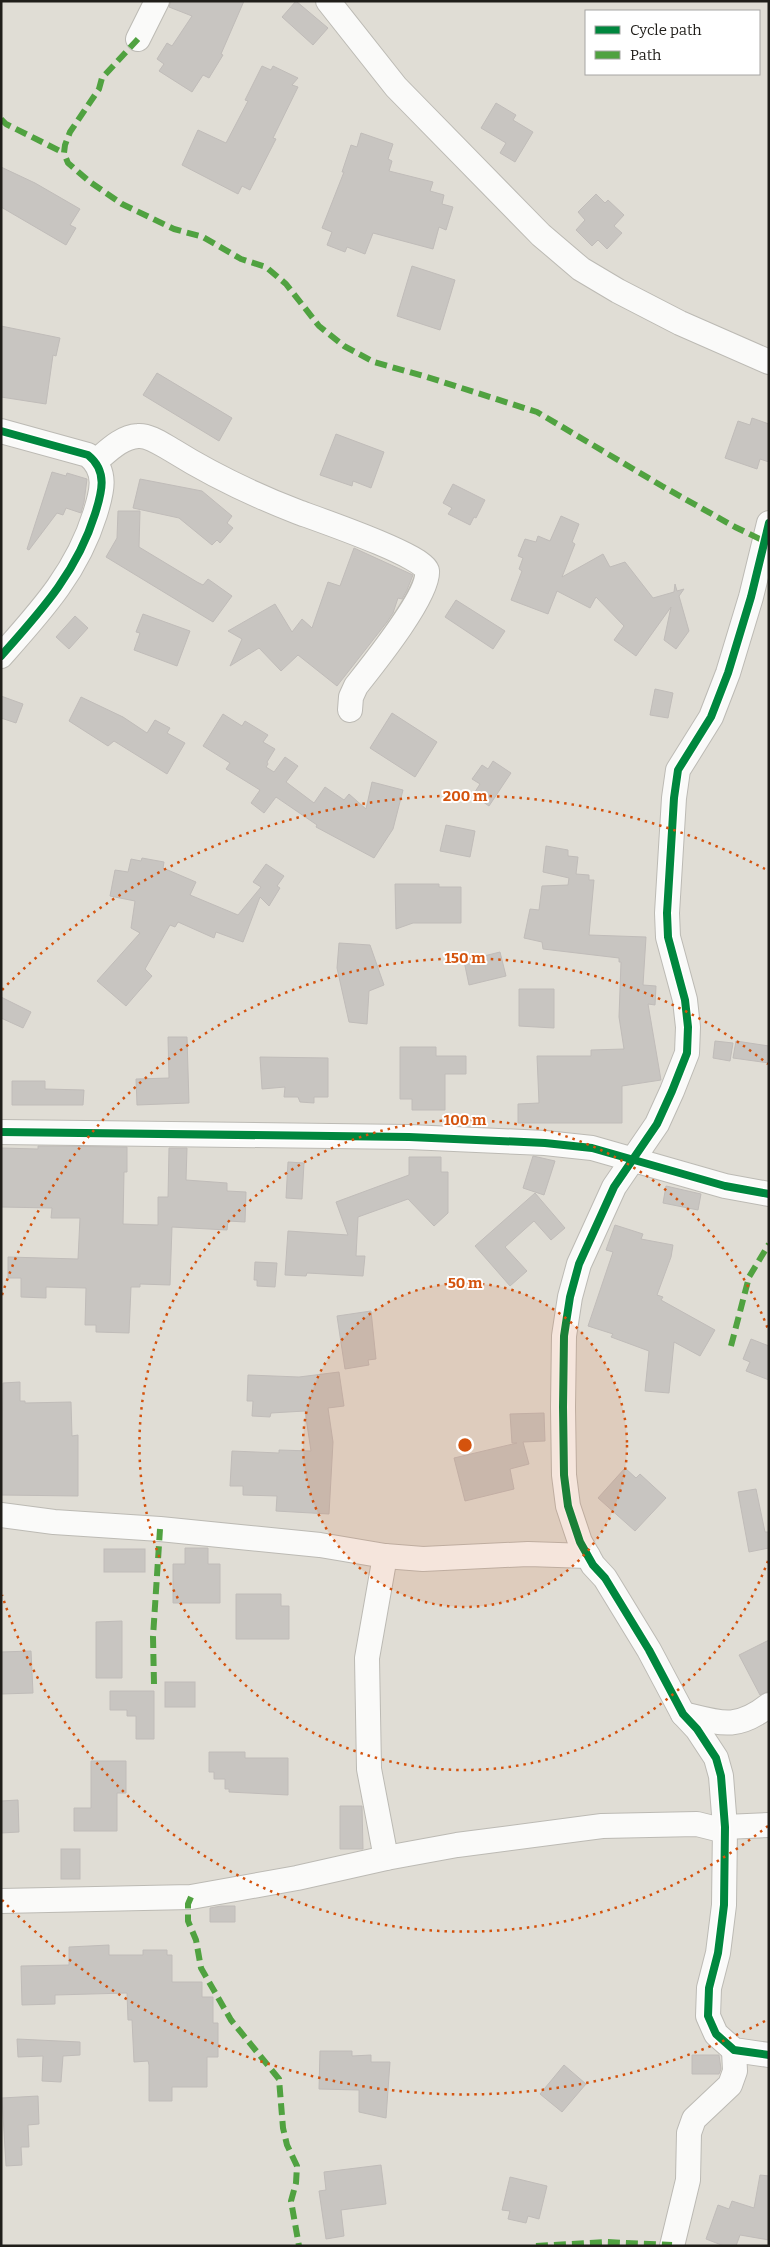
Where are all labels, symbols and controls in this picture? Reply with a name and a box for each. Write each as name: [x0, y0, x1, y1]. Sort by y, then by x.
legend: [585, 10, 760, 75]
text: Cycle path: [630, 21, 702, 39]
text: Path: [630, 46, 662, 64]
text: 200 m: [443, 787, 488, 805]
text: 150 m: [444, 949, 486, 967]
text: 100 m: [444, 1111, 487, 1129]
text: 50 m: [448, 1274, 483, 1292]
centre of rings: [456, 1436, 474, 1454]

